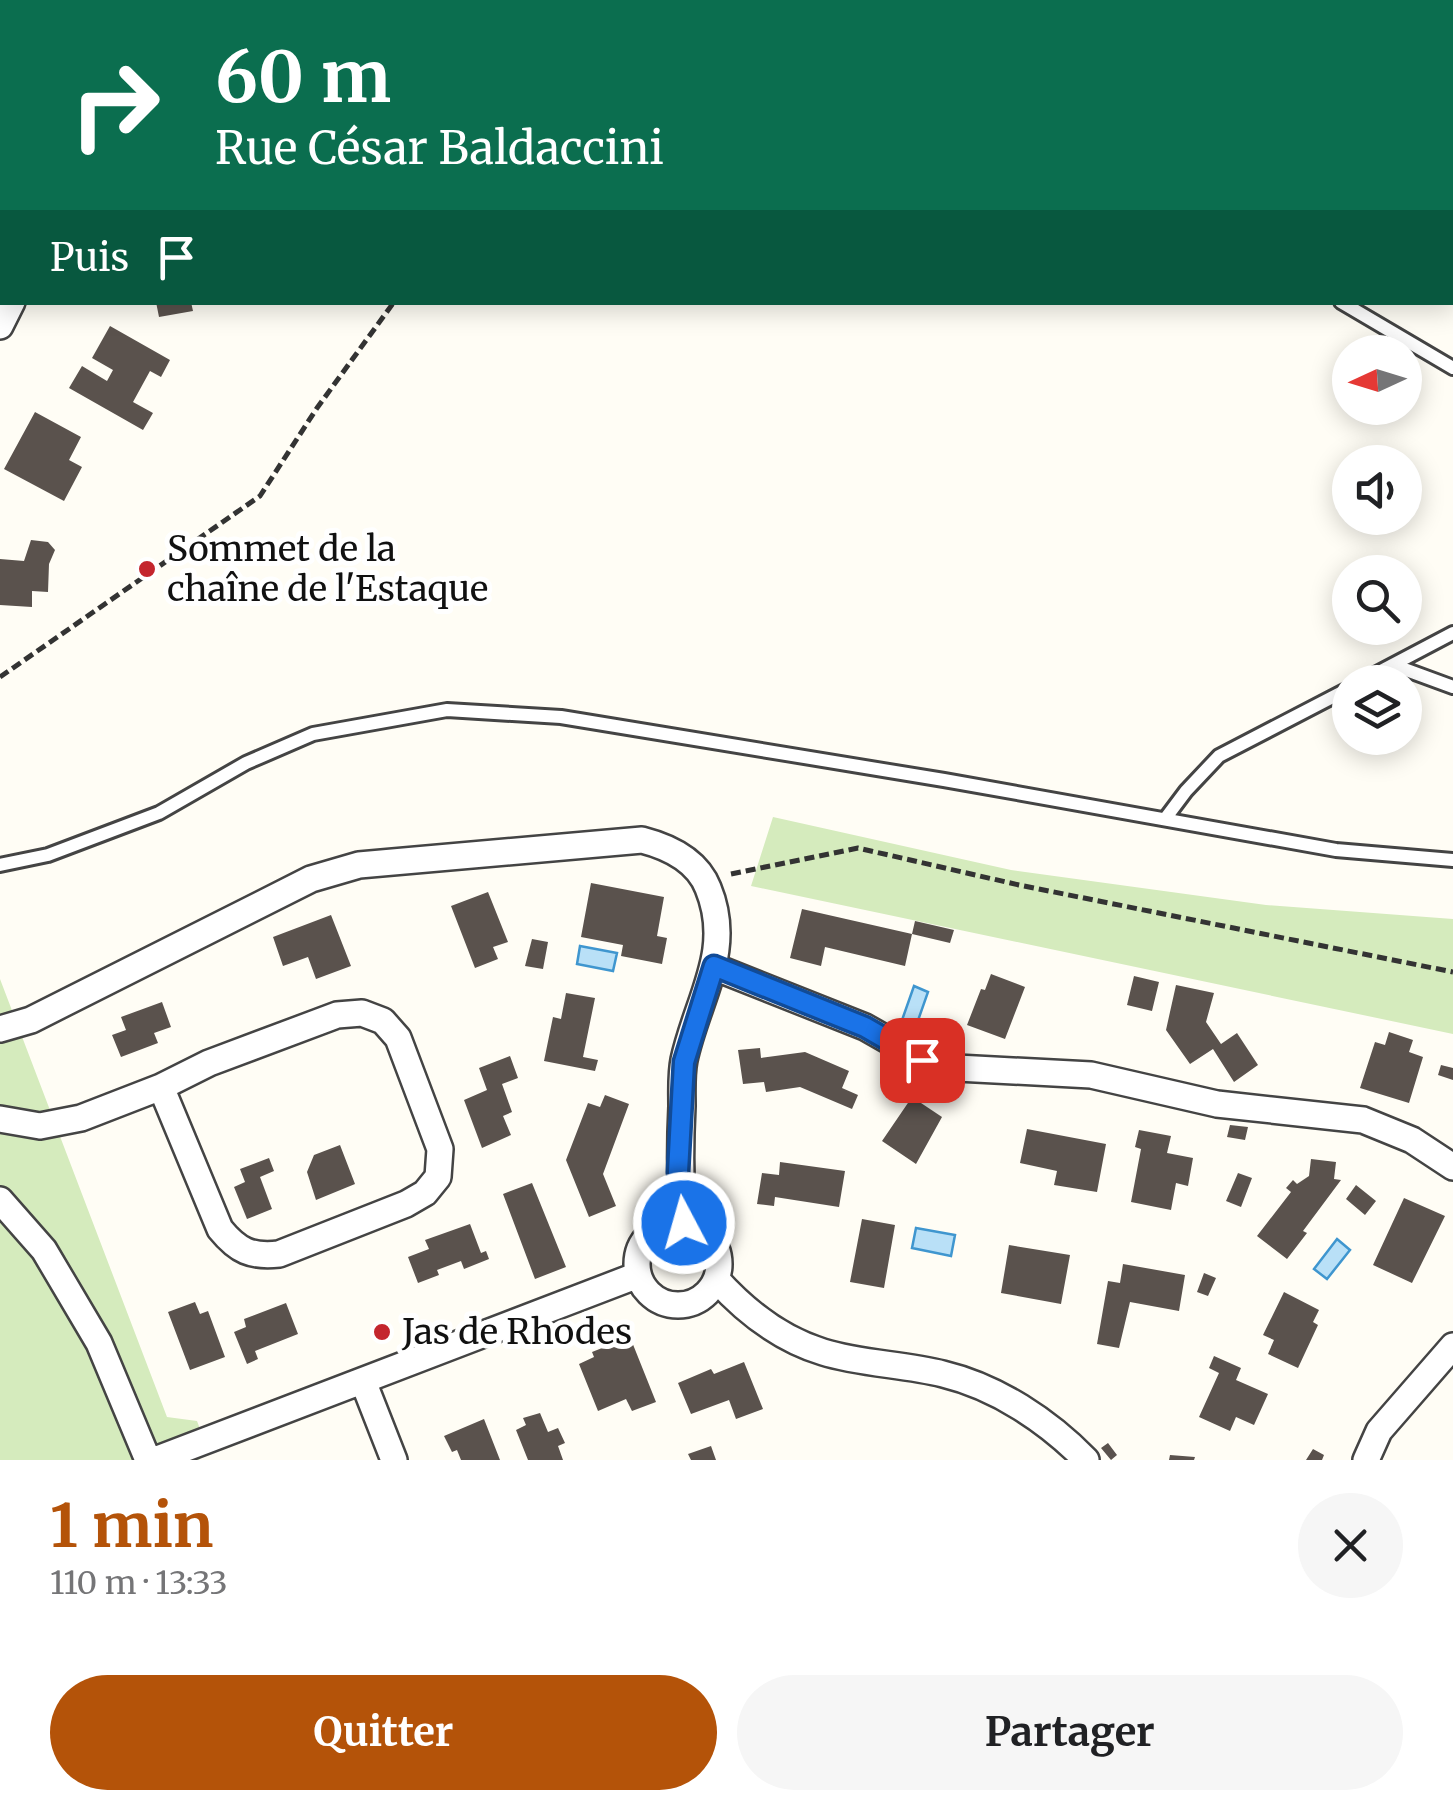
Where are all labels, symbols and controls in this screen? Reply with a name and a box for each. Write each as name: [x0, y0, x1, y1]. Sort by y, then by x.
text: 60 m: [215, 33, 391, 121]
icon: right: [50, 40, 180, 170]
text: Rue César Baldaccini: [215, 120, 664, 176]
icon: arrive: [149, 230, 204, 285]
text: Puis: [50, 234, 129, 281]
north arrow: [1332, 335, 1422, 425]
map controls: [1332, 335, 1422, 755]
button: sound: [1332, 445, 1422, 535]
place label: Sommet de la chaîne de l'Estaque: [167, 527, 488, 611]
button: search: [1332, 555, 1422, 645]
marker: Sommet de la chaîne de l'Estaque: [136, 558, 158, 580]
button: layers: [1332, 665, 1422, 755]
pin: [880, 1018, 965, 1103]
icon: arrive: [895, 1033, 950, 1088]
position arrow: [632, 1171, 736, 1275]
place label: Jas de Rhodes: [401, 1310, 632, 1354]
marker: Jas de Rhodes: [371, 1321, 393, 1343]
text: 1 min: [50, 1488, 213, 1563]
button: close: [1298, 1493, 1403, 1598]
text: 110 m · 13:33: [50, 1563, 228, 1603]
button: Quitter: [50, 1675, 717, 1790]
button: Partager: [737, 1675, 1403, 1790]

